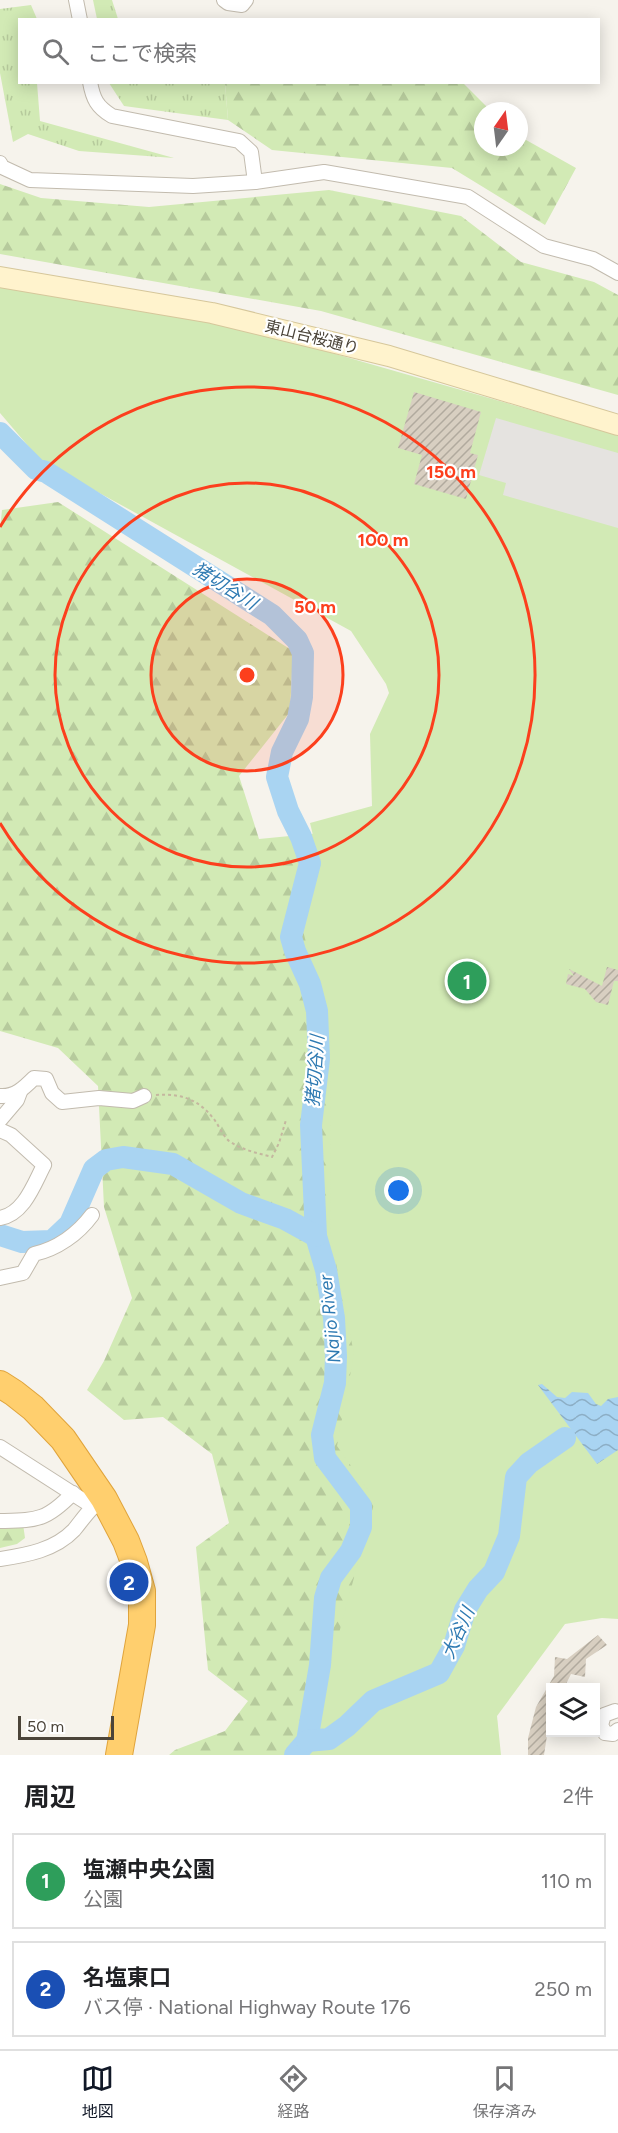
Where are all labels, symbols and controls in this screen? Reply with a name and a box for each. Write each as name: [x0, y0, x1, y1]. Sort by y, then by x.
search box: [18, 18, 600, 84]
icon: search: [39, 35, 72, 68]
text: ここで検索: [87, 40, 197, 67]
north arrow: [474, 102, 528, 156]
street label: 東山台桜通り: [263, 316, 361, 358]
text: 150 m: [426, 461, 476, 483]
text: 100 m: [358, 529, 408, 551]
water label: 猪切谷川: [189, 558, 263, 615]
text: 50 m: [294, 596, 336, 618]
centre of rings: [237, 665, 257, 685]
pin: 1: [448, 958, 486, 1004]
water label: 猪切谷川: [302, 1032, 329, 1108]
your location: [384, 1176, 413, 1205]
water label: Najio River: [314, 1273, 346, 1364]
pin: 2: [110, 1560, 148, 1604]
water label: 大谷川: [437, 1602, 480, 1662]
map controls: [546, 1683, 600, 1737]
button: layers: [546, 1683, 600, 1737]
scale bar: [18, 1713, 114, 1740]
text: 50 m: [27, 1717, 64, 1736]
text: 周辺: [24, 1781, 76, 1813]
text: 2件: [563, 1784, 594, 1808]
text: 塩瀬中央公園: [83, 1856, 215, 1883]
text: 1: [41, 1869, 50, 1893]
text: 110 m: [541, 1869, 592, 1893]
text: 公園: [83, 1887, 123, 1911]
text: 名塩東口: [83, 1964, 171, 1991]
text: 2: [40, 1977, 51, 2001]
text: 250 m: [535, 1977, 592, 2001]
text: バス停 · National Highway Route 176: [83, 1995, 410, 2019]
tab: 地図: [81, 2062, 114, 2122]
tab: 経路: [277, 2062, 310, 2122]
tab: 保存済み: [473, 2062, 537, 2122]

